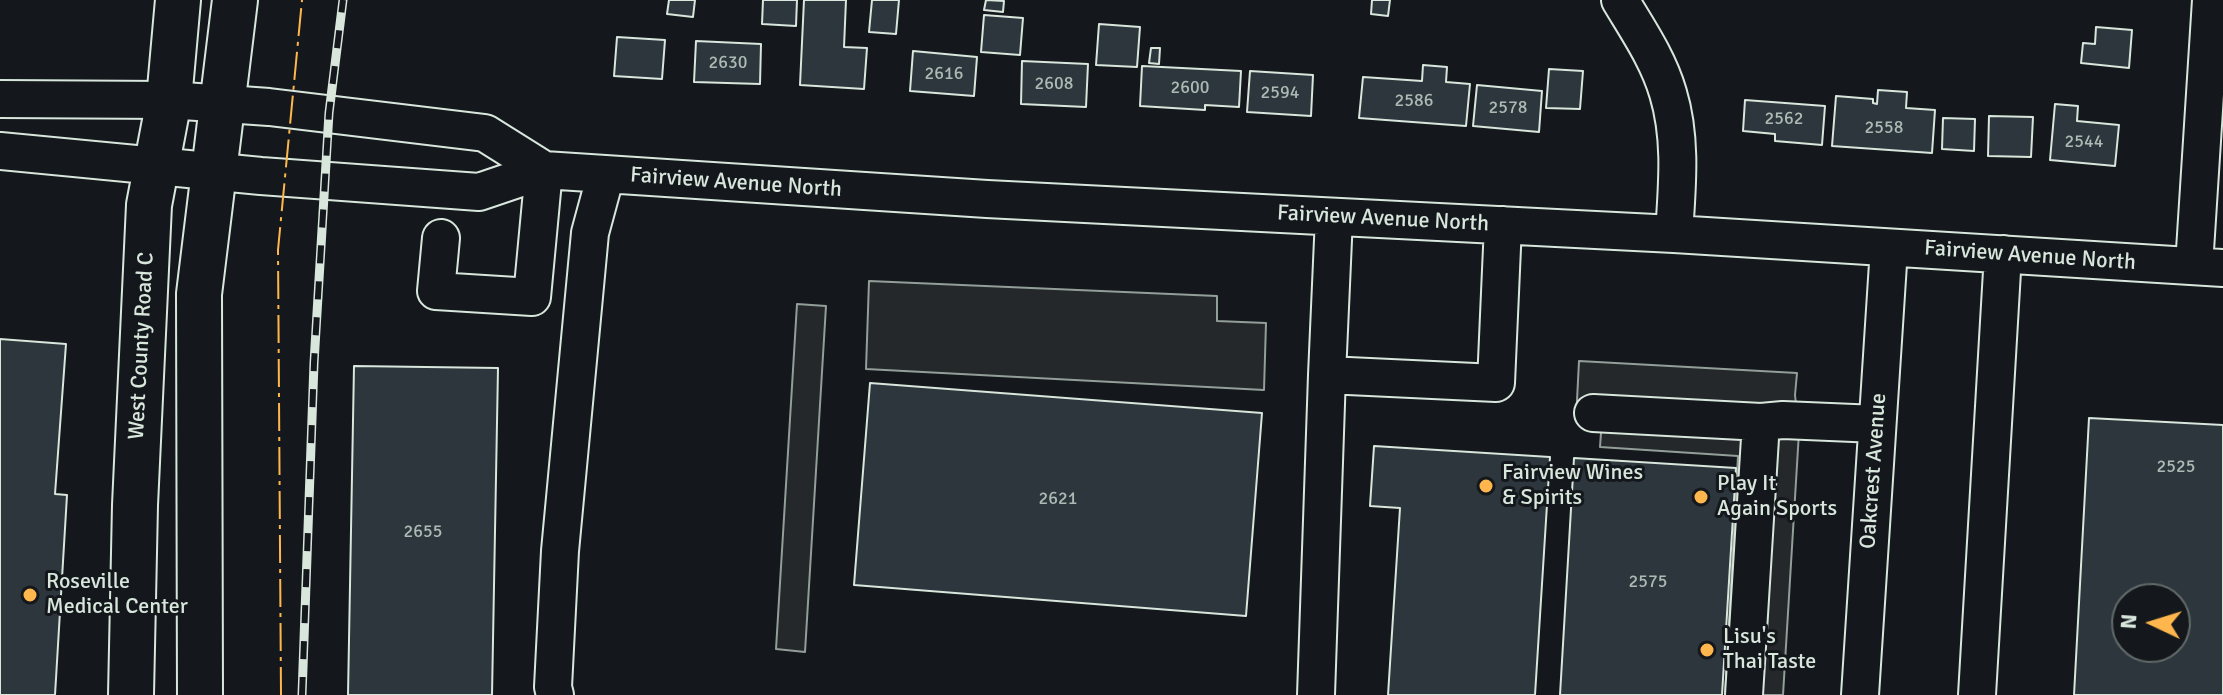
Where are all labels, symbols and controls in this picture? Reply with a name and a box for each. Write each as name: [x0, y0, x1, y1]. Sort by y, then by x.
house number: 2630: [709, 52, 747, 74]
house number: 2616: [925, 63, 963, 85]
house number: 2608: [1035, 73, 1073, 95]
house number: 2600: [1171, 77, 1209, 99]
house number: 2594: [1261, 82, 1299, 104]
house number: 2586: [1395, 90, 1433, 112]
house number: 2578: [1489, 97, 1527, 119]
house number: 2562: [1765, 108, 1803, 130]
house number: 2558: [1865, 117, 1903, 139]
house number: 2544: [2065, 131, 2103, 153]
street label: Fairview Avenue North: [629, 162, 843, 204]
street label: Fairview Avenue North: [1276, 200, 1490, 238]
street label: Fairview Avenue North: [1923, 235, 2137, 277]
street label: West County Road C: [124, 252, 160, 440]
street label: Oakcrest Avenue: [1855, 392, 1893, 550]
house number: 2525: [2157, 456, 2195, 478]
place label: Fairview Wines & Spirits: [1502, 460, 1643, 512]
place label: Play It Again Sports: [1717, 471, 1837, 522]
marker: Fairview Wines & Spirits: [1477, 477, 1495, 495]
house number: 2621: [1039, 488, 1077, 510]
marker: Play It Again Sports: [1692, 488, 1710, 506]
house number: 2655: [404, 521, 442, 543]
place label: Roseville Medical Center: [46, 569, 188, 620]
house number: 2575: [1629, 571, 1667, 593]
north arrow: [2111, 583, 2191, 663]
marker: Roseville Medical Center: [21, 586, 39, 604]
text: N: [2115, 613, 2143, 630]
place label: Lisu's Thai Taste: [1723, 624, 1816, 676]
marker: Lisu's Thai Taste: [1698, 641, 1716, 659]

